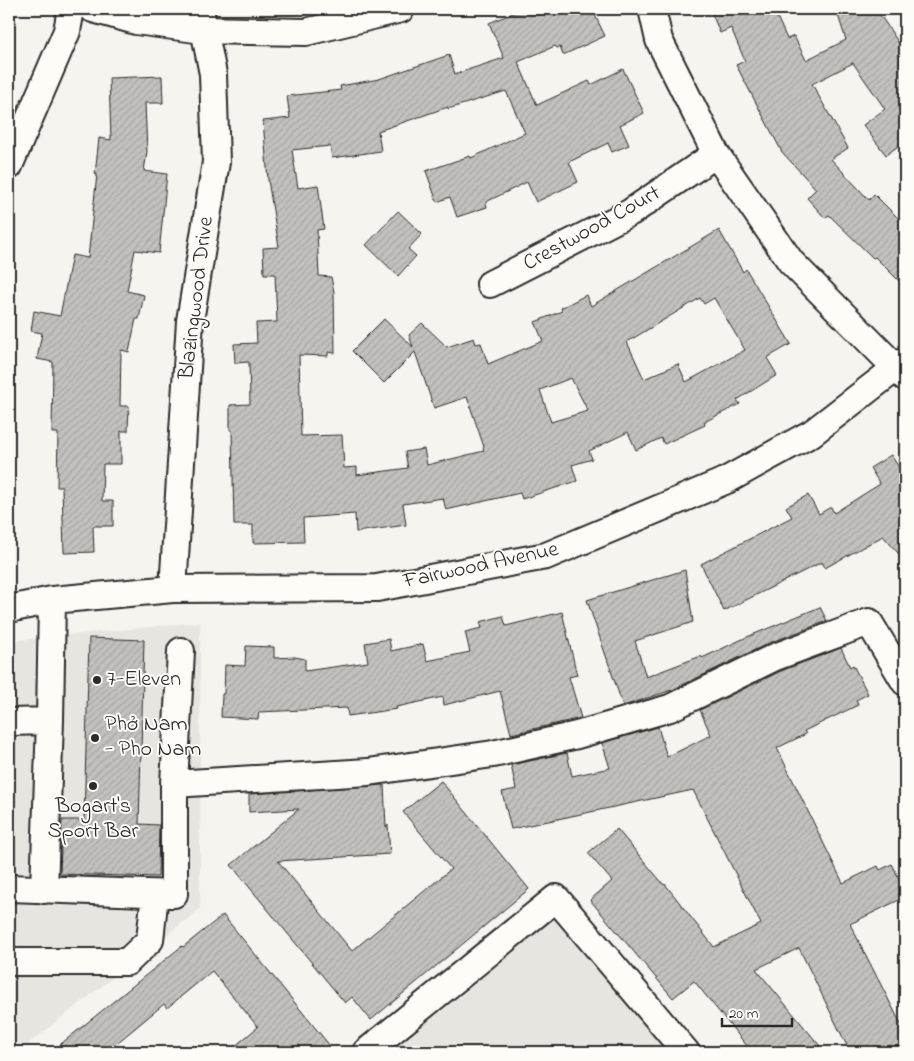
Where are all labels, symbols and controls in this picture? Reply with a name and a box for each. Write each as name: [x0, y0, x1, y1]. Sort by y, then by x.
street label: Crestwood Court: [518, 178, 667, 280]
street label: Blazingwood Drive: [171, 215, 224, 382]
street label: Fairwood Avenue: [400, 534, 562, 598]
place label: 7-Eleven: [107, 664, 181, 696]
marker: 7-Eleven: [91, 674, 103, 686]
place label: Phở Nam - Pho Nam: [105, 709, 201, 766]
marker: Phở Nam - Pho Nam: [89, 732, 101, 744]
marker: Bogart's Sport Bar: [87, 780, 99, 792]
place label: Bogart's Sport Bar: [48, 791, 139, 848]
scale bar: [722, 996, 792, 1028]
text: 20 m: [729, 1003, 759, 1025]

